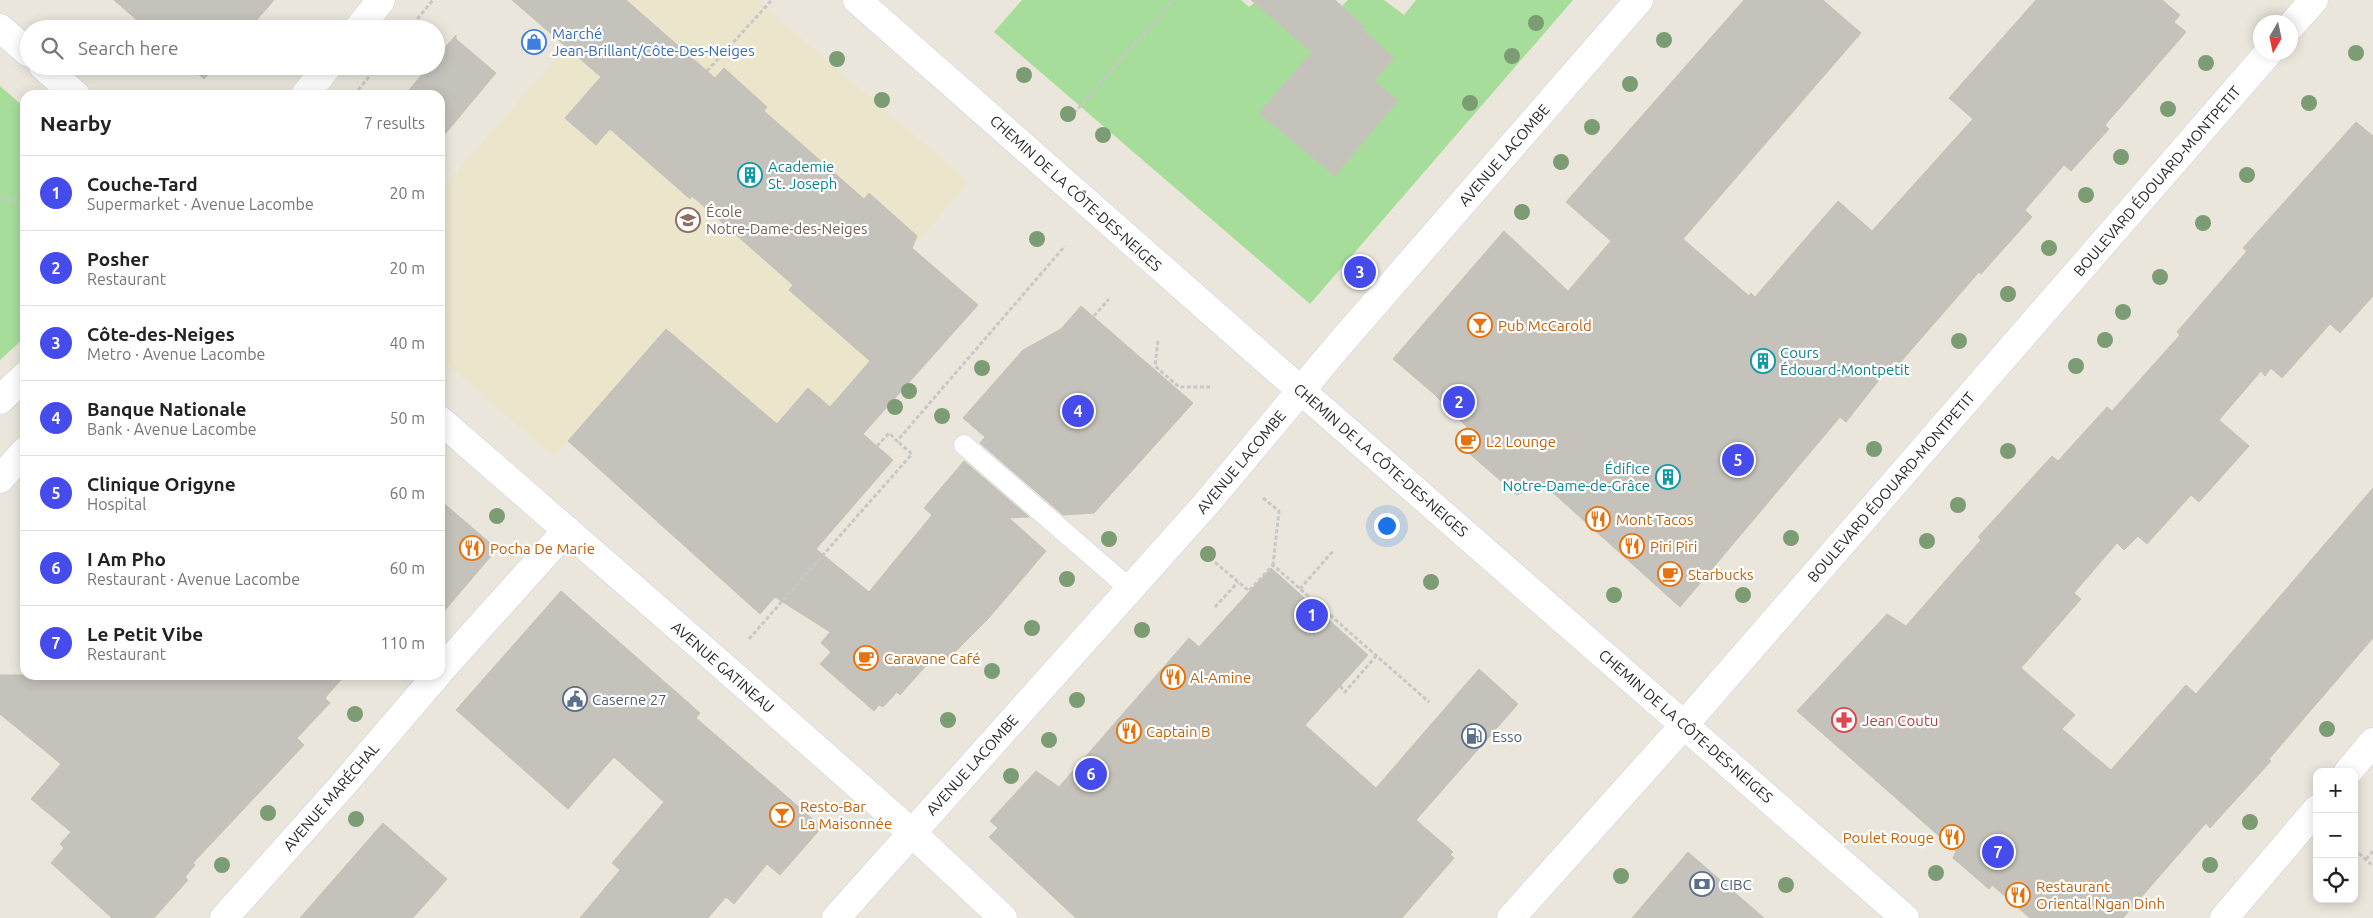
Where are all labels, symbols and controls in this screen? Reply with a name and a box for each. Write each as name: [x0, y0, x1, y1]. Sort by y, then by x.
north arrow: [2253, 15, 2298, 60]
search box: [20, 20, 445, 75]
place label: Marché Jean-Brillant/Côte-Des-Neiges: [552, 25, 755, 59]
shop icon: Marché Jean-Brillant/Côte-Des-Neiges: [521, 29, 547, 55]
icon: search: [38, 34, 66, 62]
text: Search here: [78, 37, 178, 59]
street label: BOULEVARD ÉDOUARD-MONTPETIT: [2070, 82, 2245, 279]
street label: AVENUE LACOMBE: [1455, 101, 1553, 209]
text: Nearby: [40, 111, 111, 135]
street label: CHEMIN DE LA CÔTE-DES-NEIGES: [987, 112, 1165, 275]
text: 7 results: [364, 114, 425, 132]
place label: Academie St. Joseph: [768, 158, 837, 192]
building icon: Academie St. Joseph: [737, 162, 763, 188]
text: Couche-Tard: [87, 173, 198, 195]
text: 1: [51, 184, 61, 202]
text: 20 m: [389, 184, 425, 202]
text: Supermarket · Avenue Lacombe: [87, 195, 314, 213]
place label: École Notre-Dame-des-Neiges: [706, 203, 868, 237]
school or university icon: École Notre-Dame-des-Neiges: [675, 207, 701, 233]
text: Posher: [87, 248, 149, 270]
pin: 3: [1344, 253, 1376, 291]
text: 2: [51, 259, 61, 277]
text: 20 m: [389, 259, 425, 277]
text: Restaurant: [87, 270, 166, 288]
bar icon: Pub McCarold: [1467, 312, 1493, 338]
place label: Pub McCarold: [1498, 317, 1592, 334]
text: Côte-des-Neiges: [87, 323, 235, 345]
text: 3: [51, 334, 61, 352]
text: 40 m: [389, 334, 425, 352]
place label: Cours Édouard-Montpetit: [1780, 344, 1910, 378]
text: Metro · Avenue Lacombe: [87, 345, 265, 363]
building icon: Cours Édouard-Montpetit: [1750, 348, 1776, 374]
street label: CHEMIN DE LA CÔTE-DES-NEIGES: [1291, 380, 1471, 540]
pin: 2: [1443, 383, 1475, 421]
street label: BOULEVARD ÉDOUARD-MONTPETIT: [1804, 388, 1979, 585]
pin: 4: [1062, 392, 1094, 430]
text: Banque Nationale: [87, 398, 247, 420]
street label: AVENUE LACOMBE: [1193, 407, 1289, 517]
text: 4: [51, 409, 61, 427]
text: 50 m: [389, 409, 425, 427]
text: Bank · Avenue Lacombe: [87, 420, 257, 438]
cafe icon: L2 Lounge: [1455, 428, 1481, 454]
place label: L2 Lounge: [1486, 433, 1556, 450]
pin: 5: [1722, 441, 1754, 479]
place label: Édifice Notre-Dame-de-Grâce: [1503, 460, 1650, 494]
building icon: Édifice Notre-Dame-de-Grâce: [1655, 464, 1681, 490]
text: Clinique Origyne: [87, 473, 236, 495]
text: 5: [51, 484, 61, 502]
text: 60 m: [389, 484, 425, 502]
text: Hospital: [87, 495, 146, 513]
restaurant icon: Mont Tacos: [1585, 506, 1611, 532]
place label: Mont Tacos: [1616, 511, 1693, 528]
your location: [1374, 513, 1400, 539]
restaurant icon: Piri Piri: [1619, 533, 1645, 559]
restaurant icon: Pocha De Marie: [459, 535, 485, 561]
place label: Piri Piri: [1650, 538, 1697, 555]
place label: Pocha De Marie: [490, 540, 595, 557]
text: I Am Pho: [87, 548, 166, 570]
text: 6: [51, 559, 61, 577]
text: 60 m: [389, 559, 425, 577]
cafe icon: Starbucks: [1657, 561, 1683, 587]
place label: Starbucks: [1688, 566, 1754, 583]
text: Restaurant · Avenue Lacombe: [87, 570, 300, 588]
pin: 1: [1296, 596, 1328, 634]
street label: AVENUE GATINEAU: [668, 618, 778, 716]
text: Le Petit Vibe: [87, 623, 203, 645]
text: 7: [51, 634, 61, 652]
text: 110 m: [380, 634, 425, 652]
text: Restaurant: [87, 645, 166, 663]
cafe icon: Caravane Café: [853, 645, 879, 671]
street label: CHEMIN DE LA CÔTE-DES-NEIGES: [1596, 646, 1776, 806]
place label: Caravane Café: [884, 650, 980, 667]
restaurant icon: Al-Amine: [1160, 664, 1186, 690]
place label: Al-Amine: [1190, 669, 1251, 686]
public building icon: Caserne 27: [562, 686, 588, 712]
place label: Caserne 27: [592, 691, 667, 708]
pharmacy icon: Jean Coutu: [1831, 707, 1857, 733]
street label: AVENUE LACOMBE: [923, 711, 1021, 819]
place label: Jean Coutu: [1862, 712, 1938, 729]
restaurant icon: Captain B: [1116, 718, 1142, 744]
place label: Captain B: [1146, 723, 1210, 740]
fuel station icon: Esso: [1461, 723, 1487, 749]
place label: Esso: [1492, 728, 1522, 745]
street label: AVENUE MARÉCHAL: [280, 739, 383, 854]
pin: 6: [1075, 755, 1107, 793]
map controls: [2313, 768, 2358, 903]
button: +: [2313, 768, 2358, 813]
place label: Resto-Bar La Maisonnée: [800, 798, 892, 832]
bar icon: Resto-Bar La Maisonnée: [769, 802, 795, 828]
button: −: [2313, 813, 2358, 858]
restaurant icon: Poulet Rouge: [1939, 824, 1965, 850]
place label: Poulet Rouge: [1843, 829, 1934, 846]
pin: 7: [1982, 833, 2014, 871]
button: locate: [2313, 858, 2358, 903]
bank icon: CIBC: [1689, 871, 1715, 897]
place label: CIBC: [1720, 876, 1752, 893]
place label: Restaurant Oriental Ngan Dinh: [2036, 878, 2165, 912]
restaurant icon: Restaurant Oriental Ngan Dinh: [2005, 882, 2031, 908]

